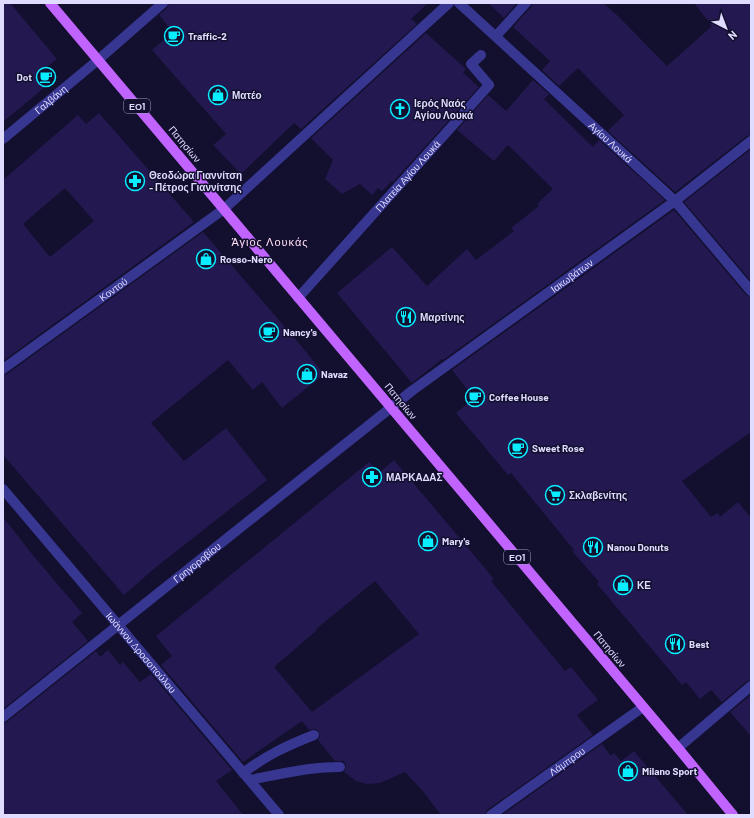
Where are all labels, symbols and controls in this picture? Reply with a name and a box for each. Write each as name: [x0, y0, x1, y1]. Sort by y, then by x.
north arrow: [706, 8, 746, 48]
cafe icon: Traffic-2: [163, 25, 185, 47]
text: N: [726, 29, 740, 43]
place label: Traffic-2: [188, 30, 227, 42]
cafe icon: Dot: [35, 66, 57, 88]
place label: Dot: [17, 71, 32, 83]
street label: Γαλβάνη: [32, 82, 69, 116]
shop icon: Ματέο: [207, 84, 229, 106]
place label: Ματέο: [232, 89, 262, 101]
place label: Ιερός Ναός Αγίου Λουκά: [414, 97, 474, 121]
church icon: Ιερός Ναός Αγίου Λουκά: [389, 98, 411, 120]
road number: ΕΟ1: [124, 99, 150, 113]
street label: Αγίου Λουκά: [586, 119, 635, 165]
street label: Πατησίων: [166, 123, 204, 165]
street label: Πλατεία Αγίου Λουκά: [372, 138, 443, 214]
place label: Θεοδώρα Γιαννίτση - Πέτρος Γιαννίτσης: [149, 169, 242, 194]
pharmacy icon: Θεοδώρα Γιαννίτση - Πέτρος Γιαννίτσης: [124, 170, 146, 192]
district label: Άγιος Λουκάς: [231, 235, 309, 248]
shop icon: Rosso-Nero: [195, 248, 217, 270]
place label: Rosso-Nero: [220, 253, 273, 265]
street label: Ιακωβάτων: [548, 256, 595, 295]
street label: Κοντού: [97, 275, 130, 303]
restaurant icon: Μαρτίνης: [395, 306, 417, 328]
place label: Μαρτίνης: [420, 311, 465, 324]
cafe icon: Nancy's: [258, 321, 280, 343]
place label: Nancy's: [283, 326, 317, 338]
shop icon: Navaz: [296, 363, 318, 385]
place label: Navaz: [321, 368, 348, 380]
street label: Πατησίων: [382, 380, 420, 422]
cafe icon: Coffee House: [464, 386, 486, 408]
place label: Coffee House: [489, 391, 549, 403]
cafe icon: Sweet Rose: [507, 437, 529, 459]
place label: Sweet Rose: [532, 442, 585, 454]
pharmacy icon: ΜΑΡΚΑΔΑΣ: [361, 466, 383, 488]
place label: ΜΑΡΚΑΔΑΣ: [386, 471, 443, 483]
supermarket icon: Σκλαβενίτης: [544, 484, 566, 506]
place label: Σκλαβενίτης: [569, 489, 627, 502]
shop icon: Mary's: [417, 530, 439, 552]
place label: Mary's: [442, 535, 470, 547]
restaurant icon: Nanou Donuts: [582, 536, 604, 558]
street label: Γρηγοροβίου: [171, 540, 223, 585]
place label: Nanou Donuts: [607, 541, 669, 553]
road number: ΕΟ1: [504, 550, 530, 564]
shop icon: ΚΕ: [612, 574, 634, 596]
place label: ΚΕ: [637, 579, 651, 591]
street label: Ιωάννου Δροσοπούλου: [104, 609, 179, 695]
street label: Πατησίων: [591, 628, 629, 670]
restaurant icon: Best: [664, 633, 686, 655]
place label: Best: [689, 638, 710, 650]
street label: Λάμπρου: [547, 744, 587, 778]
shop icon: Milano Sport: [617, 760, 639, 782]
place label: Milano Sport: [642, 765, 697, 777]

